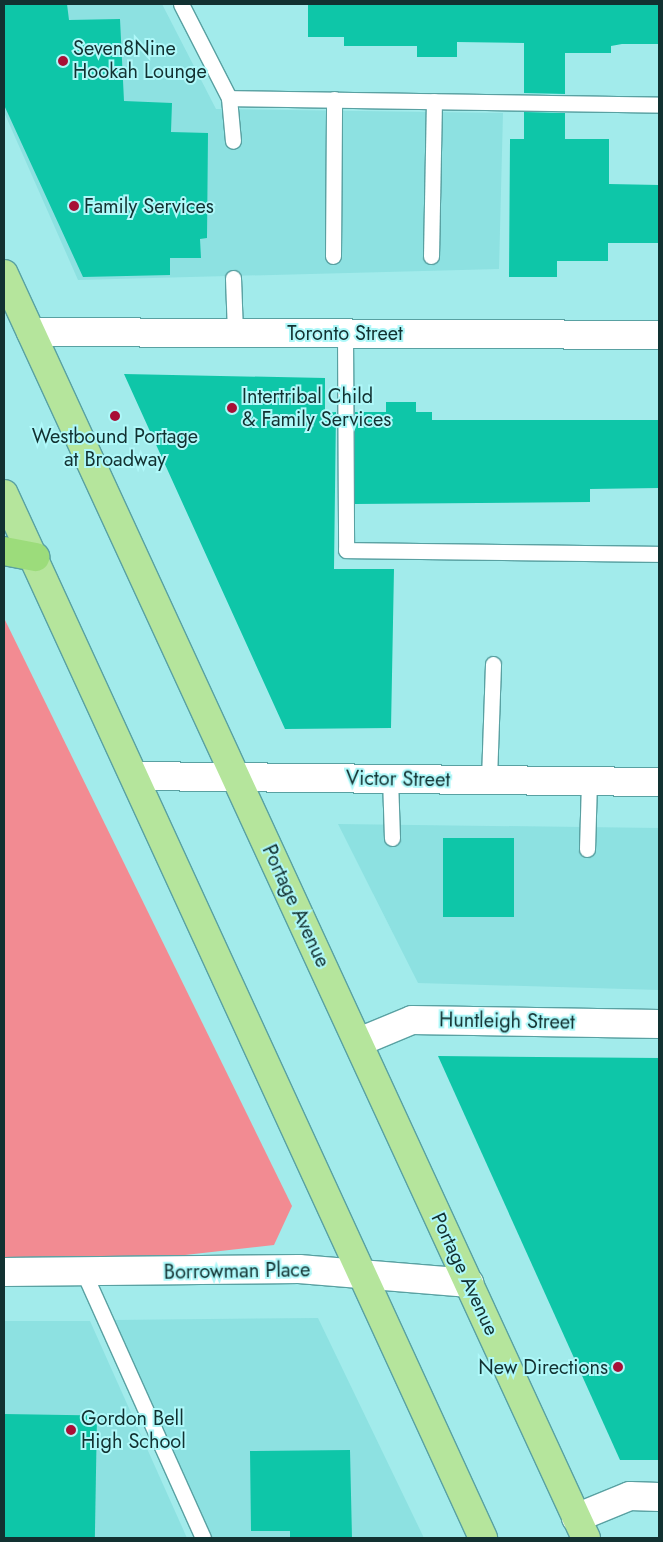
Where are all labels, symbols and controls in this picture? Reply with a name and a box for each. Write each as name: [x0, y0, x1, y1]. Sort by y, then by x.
place label: Seven8Nine Hookah Lounge: [73, 37, 207, 84]
marker: Seven8Nine Hookah Lounge: [57, 55, 69, 67]
place label: Family Services: [84, 194, 214, 218]
marker: Family Services: [68, 200, 80, 212]
street label: Toronto Street: [287, 321, 403, 345]
place label: Intertribal Child & Family Services: [242, 384, 391, 431]
marker: Intertribal Child & Family Services: [226, 402, 238, 414]
marker: Westbound Portage at Broadway: [109, 410, 121, 422]
place label: Westbound Portage at Broadway: [32, 424, 198, 471]
street label: Victor Street: [346, 766, 450, 792]
street label: Portage Avenue: [257, 841, 335, 971]
street label: Huntleigh Street: [439, 1008, 575, 1034]
street label: Portage Avenue: [426, 1209, 504, 1339]
street label: Borrowman Place: [164, 1258, 310, 1284]
place label: New Directions: [478, 1355, 608, 1379]
marker: New Directions: [612, 1361, 624, 1373]
place label: Gordon Bell High School: [81, 1406, 186, 1453]
marker: Gordon Bell High School: [65, 1424, 77, 1436]

